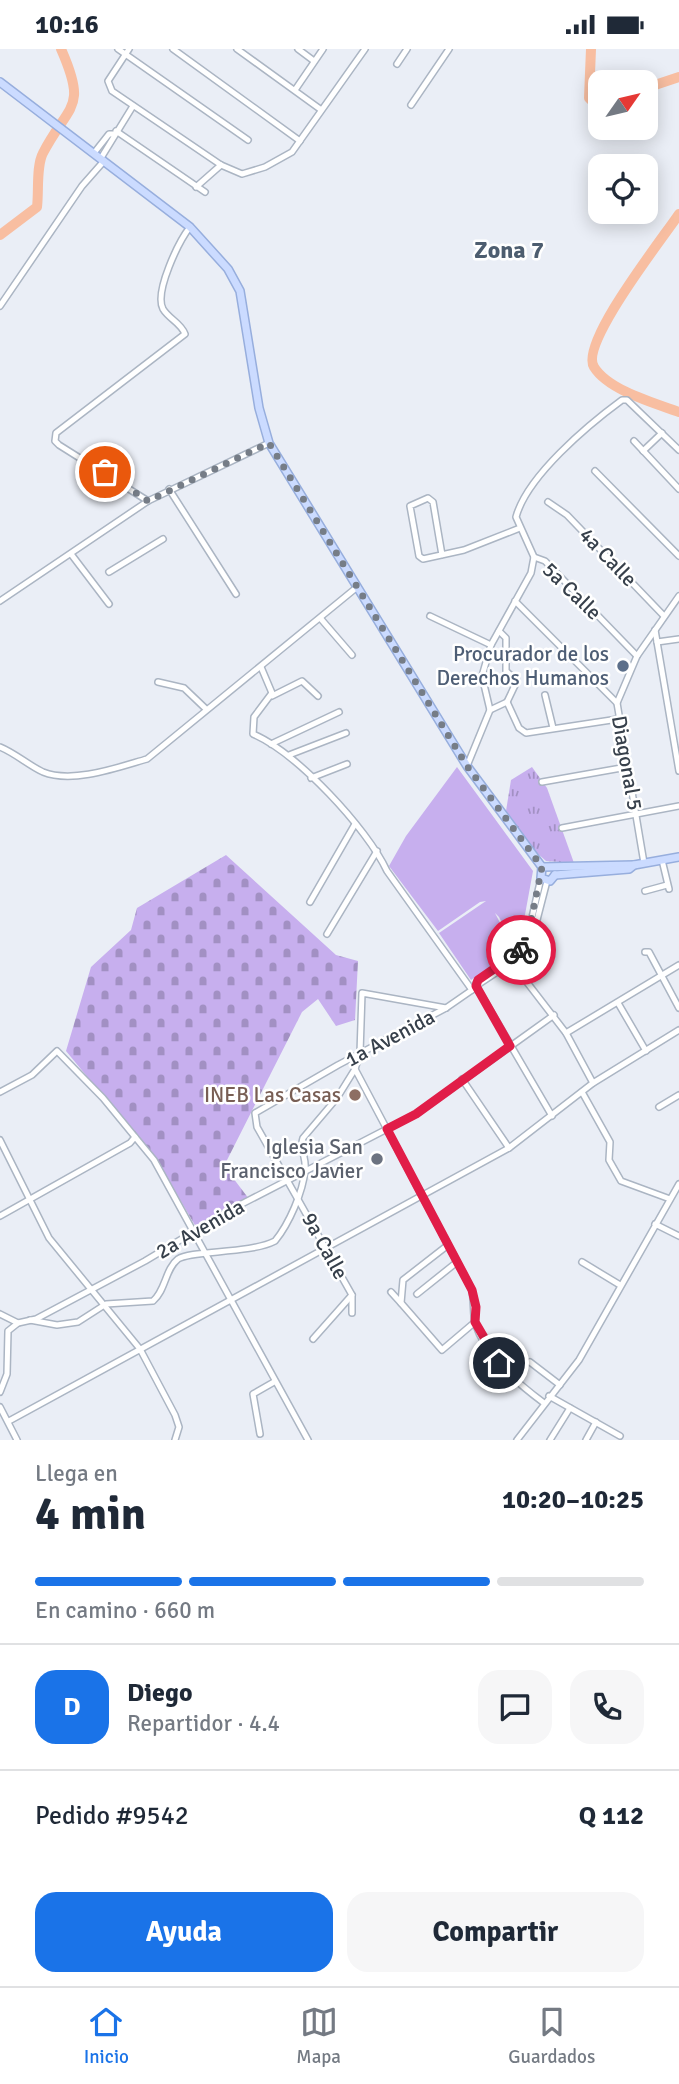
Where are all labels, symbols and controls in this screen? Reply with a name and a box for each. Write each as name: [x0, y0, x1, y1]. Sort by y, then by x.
text: 10:16: [35, 9, 99, 41]
north arrow: [588, 70, 658, 140]
map controls: [588, 70, 658, 224]
button: locate: [588, 154, 658, 224]
district label: Zona 7: [474, 235, 544, 265]
pin: [75, 442, 135, 502]
icon: bag: [86, 453, 124, 491]
street label: 4a Calle: [574, 522, 642, 592]
street label: 5a Calle: [537, 557, 607, 625]
place label: Procurador de los Derechos Humanos: [436, 641, 609, 691]
marker: Procurador de los Derechos Humanos: [615, 658, 631, 674]
street label: Diagonal 5: [606, 713, 648, 813]
courier: [486, 915, 556, 985]
icon: bike: [502, 931, 540, 969]
street label: 1a Avenida: [341, 1004, 439, 1072]
place label: INEB Las Casas: [204, 1082, 341, 1108]
marker: INEB Las Casas: [347, 1087, 363, 1103]
place label: Iglesia San Francisco Javier: [220, 1134, 363, 1184]
marker: Iglesia San Francisco Javier: [369, 1151, 385, 1167]
street label: 2a Avenida: [151, 1193, 249, 1265]
street label: 9a Calle: [296, 1208, 354, 1284]
pin: [469, 1333, 529, 1393]
icon: home: [480, 1344, 518, 1382]
text: Llega en: [35, 1459, 118, 1488]
text: 10:20–10:25: [502, 1484, 644, 1516]
text: 4 min: [35, 1486, 146, 1542]
text: En camino · 660 m: [35, 1596, 215, 1625]
button: chat: [478, 1670, 552, 1744]
button: phone: [570, 1670, 644, 1744]
text: Diego: [127, 1677, 193, 1709]
text: D: [63, 1691, 81, 1723]
text: Repartidor · 4.4: [127, 1709, 280, 1738]
text: Pedido #9542: [35, 1800, 189, 1832]
text: Q 112: [579, 1800, 644, 1832]
button: Ayuda: [35, 1892, 333, 1972]
button: Compartir: [347, 1892, 644, 1972]
tab: Inicio: [84, 2003, 129, 2069]
tab: Mapa: [296, 2003, 341, 2069]
tab: Guardados: [508, 2003, 595, 2069]

